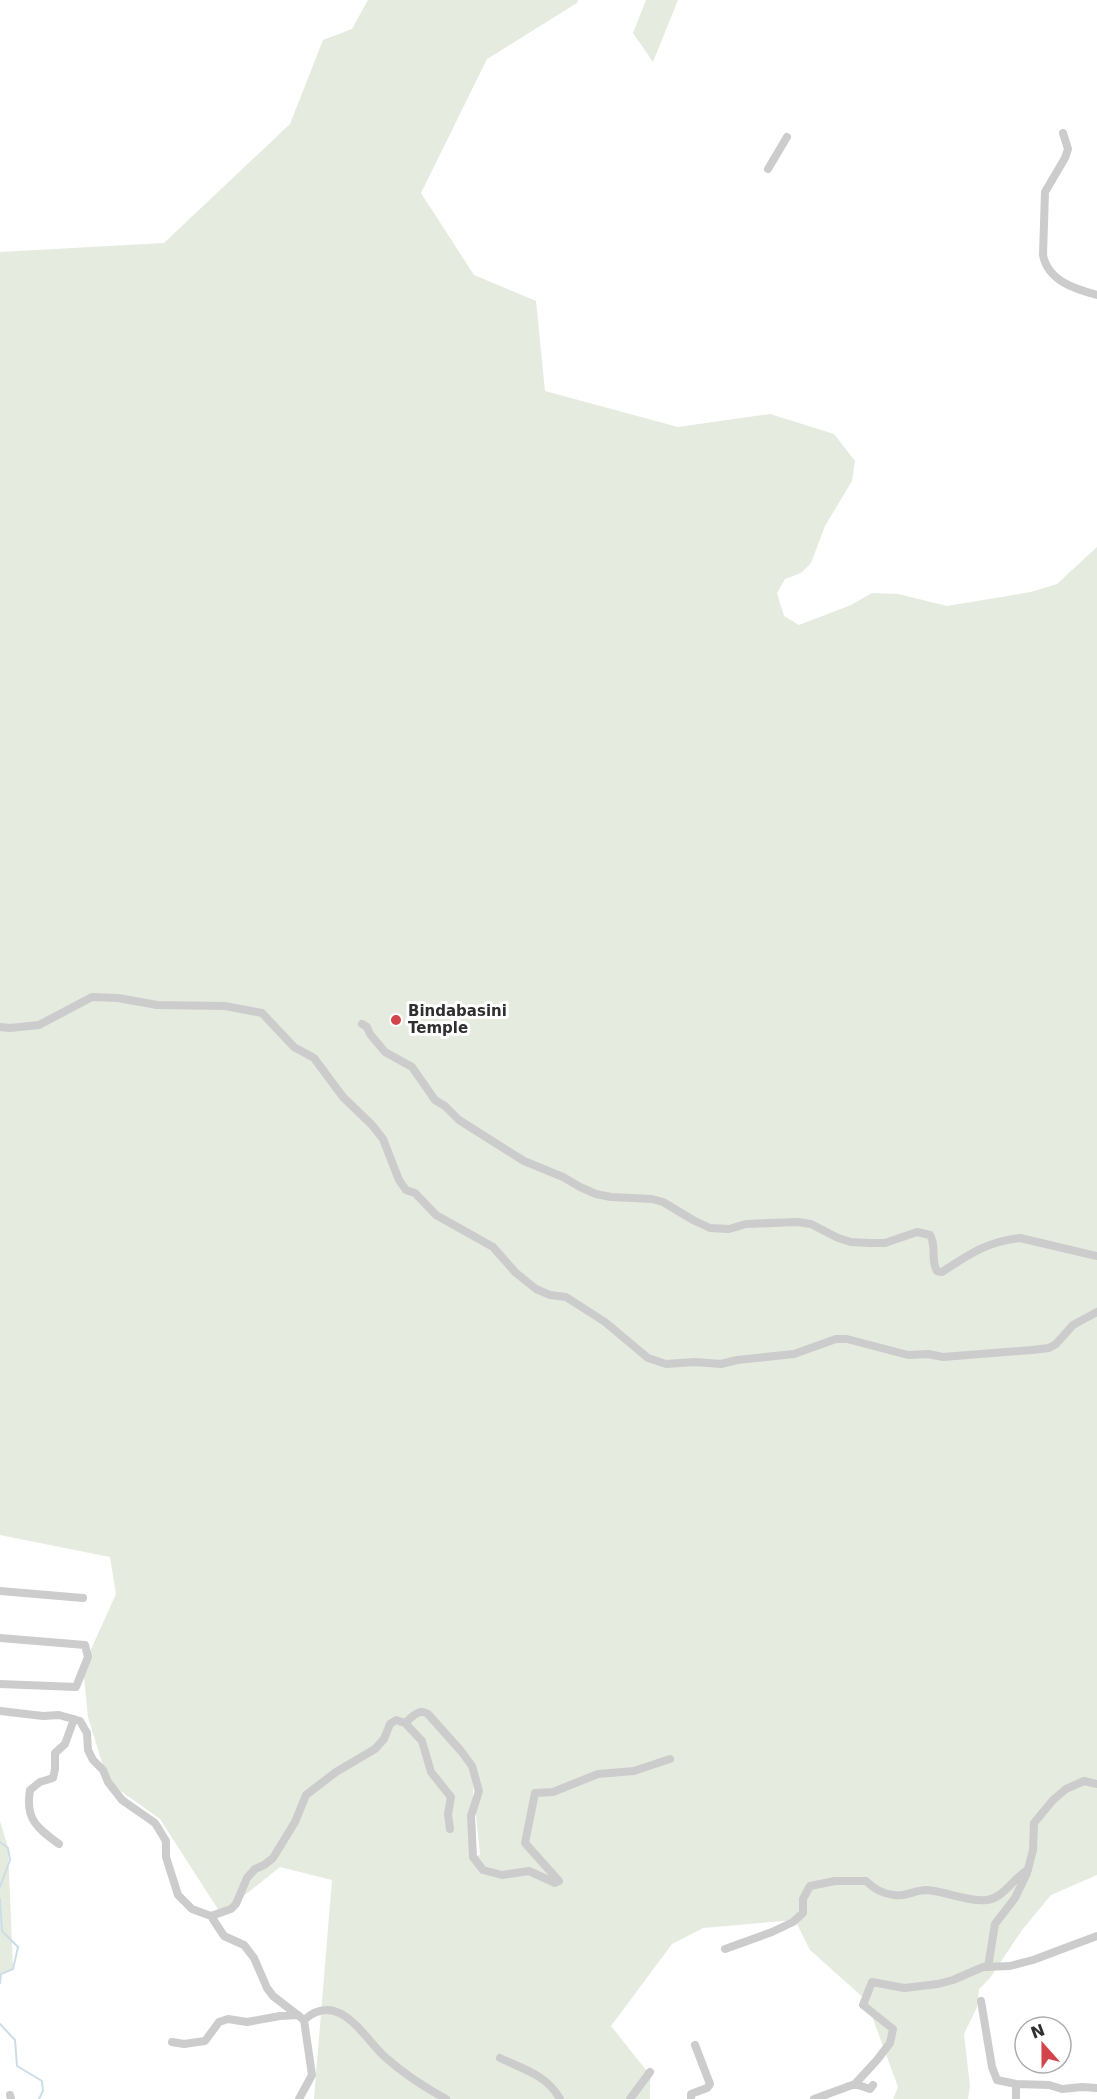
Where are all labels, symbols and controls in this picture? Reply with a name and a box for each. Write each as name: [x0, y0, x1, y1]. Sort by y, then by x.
place label: Bindabasini Temple: [408, 1002, 507, 1037]
marker: Bindabasini Temple: [389, 1013, 403, 1027]
north arrow: [1013, 2015, 1073, 2075]
text: N: [1028, 2020, 1047, 2043]

